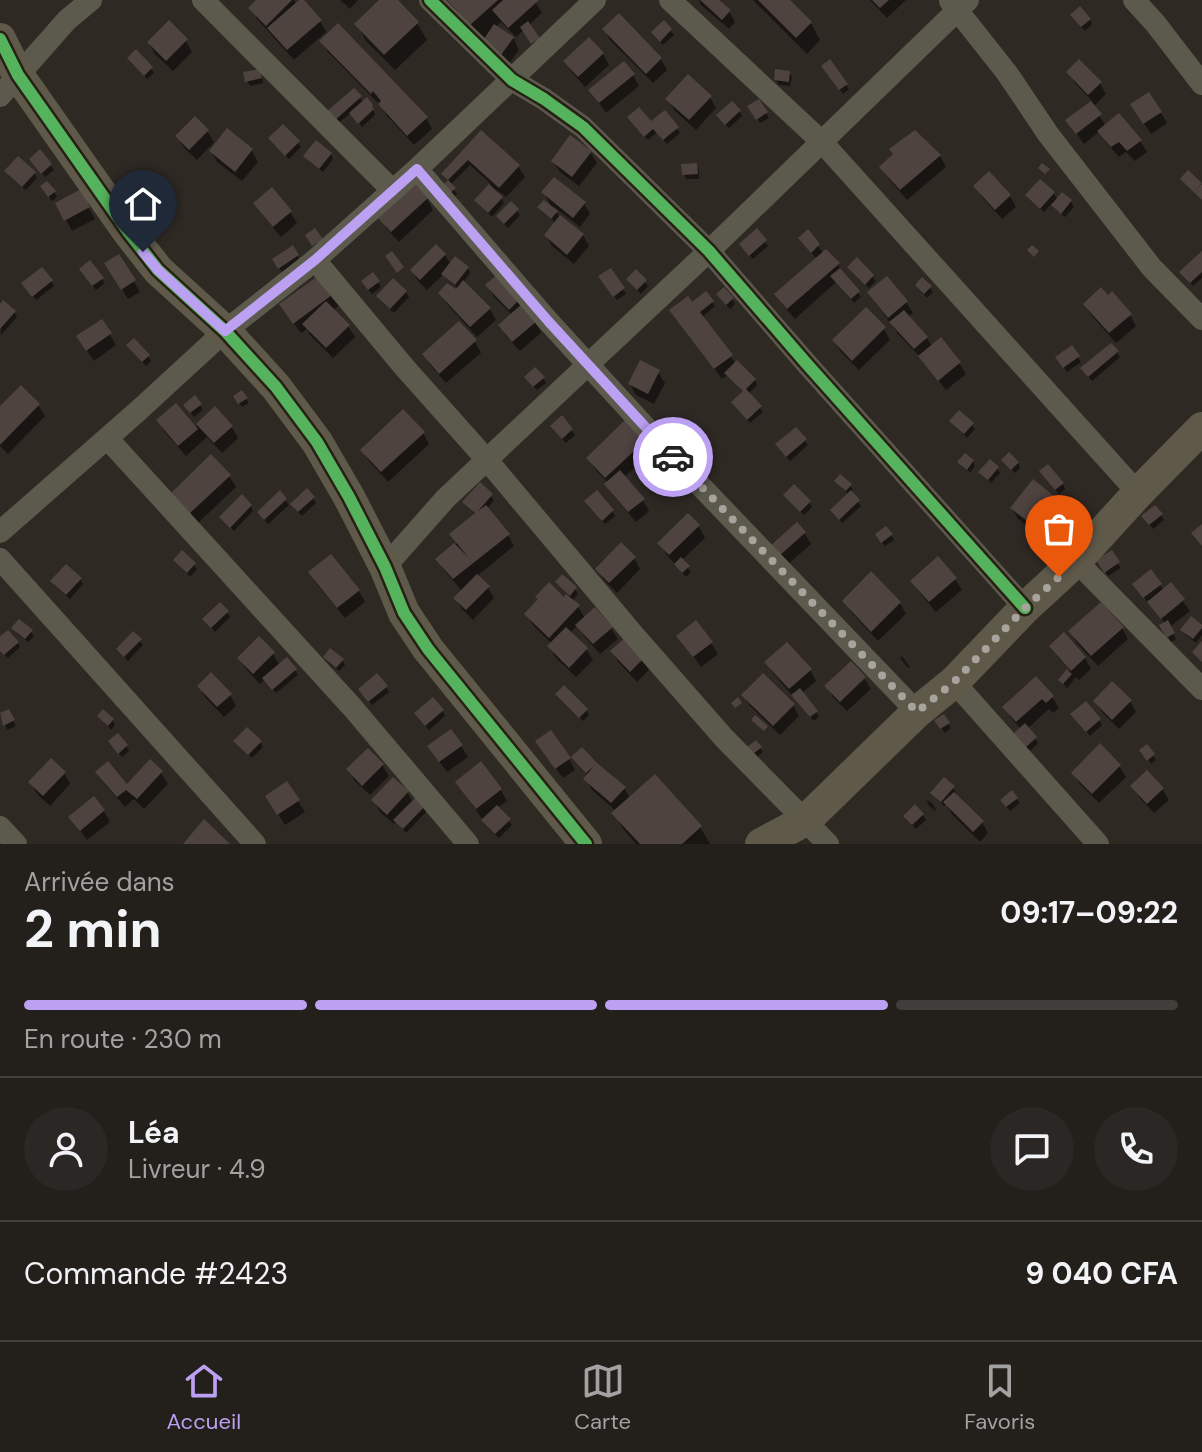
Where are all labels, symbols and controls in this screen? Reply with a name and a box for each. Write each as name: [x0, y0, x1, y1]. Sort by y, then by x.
pin: [109, 170, 177, 252]
icon: home: [121, 182, 165, 226]
courier: [633, 417, 713, 497]
icon: car: [651, 435, 695, 479]
pin: [1025, 495, 1093, 577]
icon: bag: [1037, 507, 1081, 551]
text: Arrivée dans: [24, 865, 175, 899]
text: 09:17–09:22: [1000, 893, 1178, 932]
text: 2 min: [24, 895, 162, 963]
text: En route · 230 m: [24, 1022, 222, 1056]
button: person: [24, 1107, 108, 1191]
button: chat: [990, 1107, 1074, 1191]
button: phone: [1094, 1107, 1178, 1191]
text: Léa: [128, 1113, 180, 1152]
text: Livreur · 4.9: [128, 1152, 266, 1186]
text: Commande #2423: [24, 1254, 288, 1293]
text: 9 040 CFA: [1025, 1254, 1178, 1293]
tab: Accueil: [167, 1359, 241, 1436]
tab: Carte: [574, 1359, 631, 1436]
tab: Favoris: [964, 1359, 1035, 1436]

